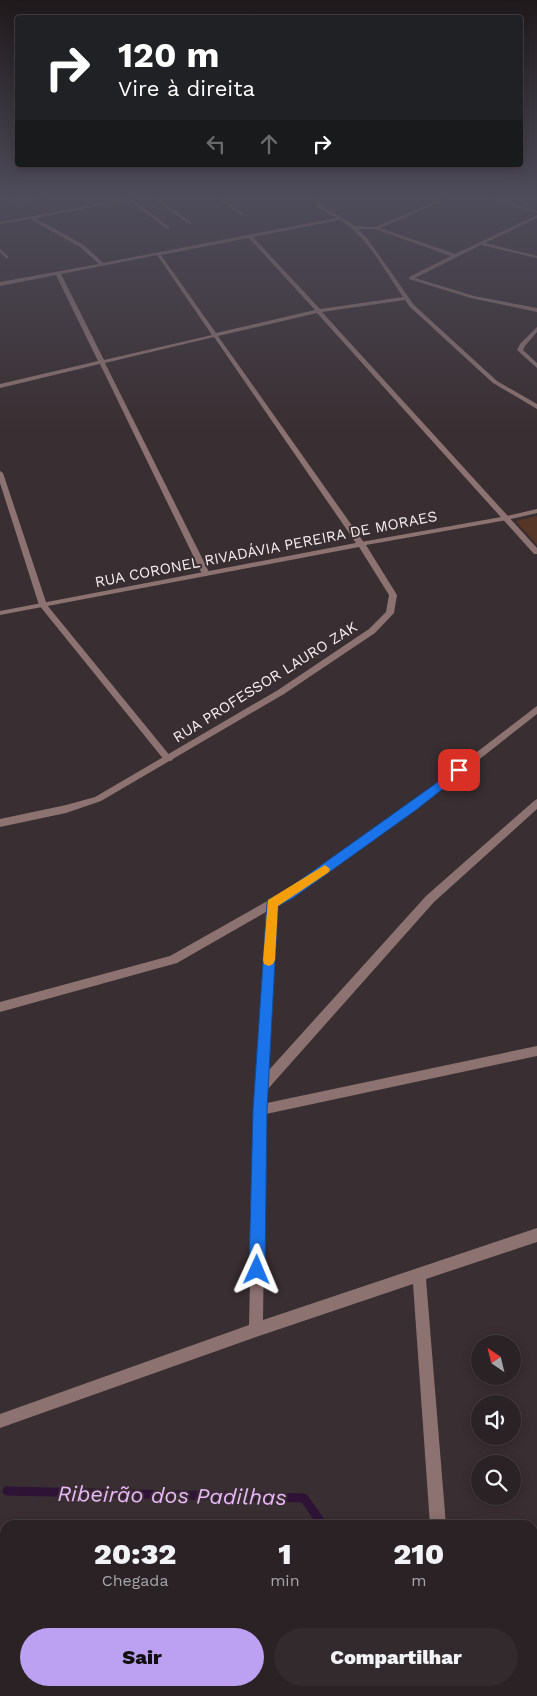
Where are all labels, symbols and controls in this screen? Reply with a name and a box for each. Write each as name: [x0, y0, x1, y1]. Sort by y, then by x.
text: 120 m: [118, 34, 219, 76]
icon: right: [35, 35, 100, 100]
text: Vire à direita: [118, 76, 255, 101]
icon: left: [202, 130, 230, 158]
icon: ahead: [255, 130, 283, 158]
icon: right: [308, 130, 336, 158]
street label: RUA CORONEL RIVADÁVIA PEREIRA DE MORAES: [93, 507, 439, 591]
street label: RUA PROFESSOR LAURO ZAK: [170, 618, 361, 746]
pin: [438, 749, 480, 791]
icon: arrive: [445, 756, 473, 784]
position arrow: [230, 1243, 282, 1295]
north arrow: [471, 1335, 521, 1385]
map controls: [471, 1335, 521, 1505]
button: sound: [471, 1395, 521, 1445]
button: search: [471, 1455, 521, 1505]
water label: Ribeirão dos Padilhas: [57, 1481, 287, 1510]
text: 20:32: [94, 1536, 176, 1571]
text: 1: [278, 1536, 292, 1571]
text: 210: [393, 1536, 444, 1571]
text: Chegada: [102, 1571, 168, 1590]
text: min: [270, 1571, 300, 1590]
text: m: [411, 1571, 426, 1590]
button: Sair: [20, 1628, 264, 1686]
button: Compartilhar: [274, 1628, 518, 1686]

